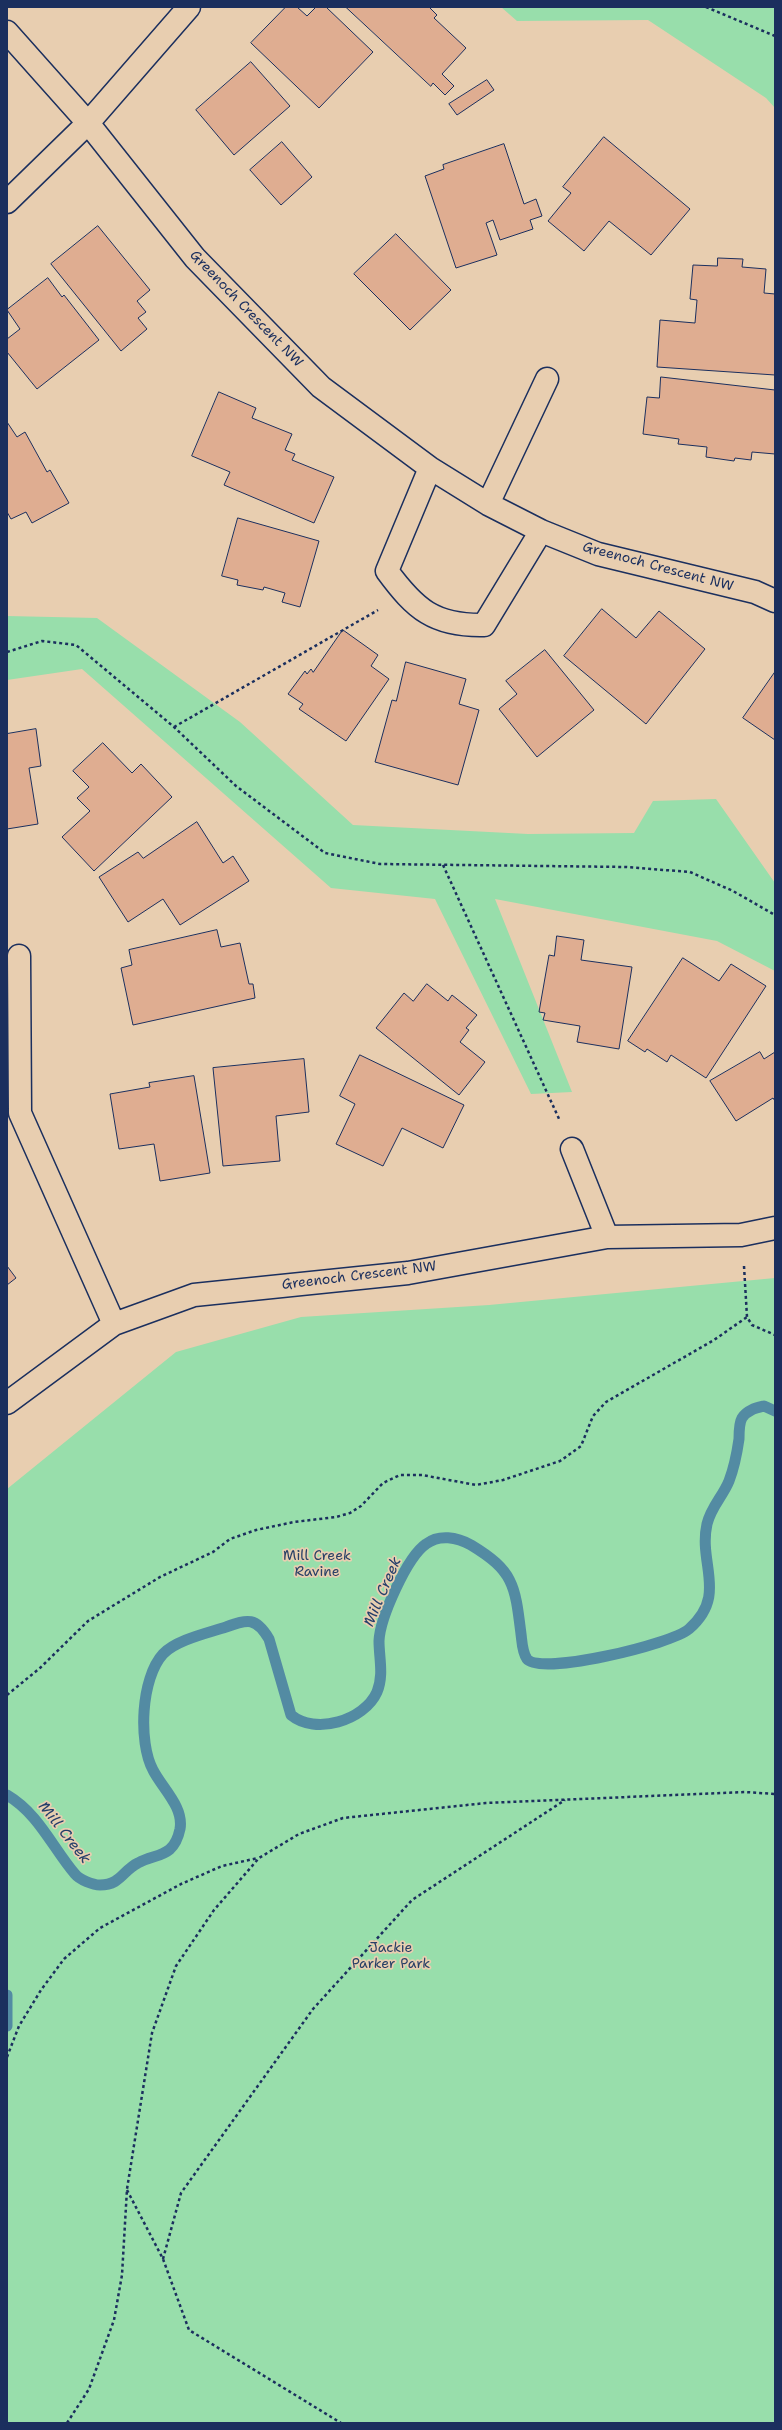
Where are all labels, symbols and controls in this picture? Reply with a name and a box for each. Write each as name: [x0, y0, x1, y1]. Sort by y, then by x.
street label: Greenoch Crescent NW: [186, 247, 306, 371]
street label: Greenoch Crescent NW: [581, 539, 735, 595]
street label: Greenoch Crescent NW: [281, 1258, 437, 1294]
park label: Mill Creek Ravine: [283, 1548, 351, 1580]
water label: Mill Creek: [360, 1554, 406, 1630]
water label: Mill Creek: [34, 1798, 94, 1868]
park label: Jackie Parker Park: [352, 1940, 430, 1972]

